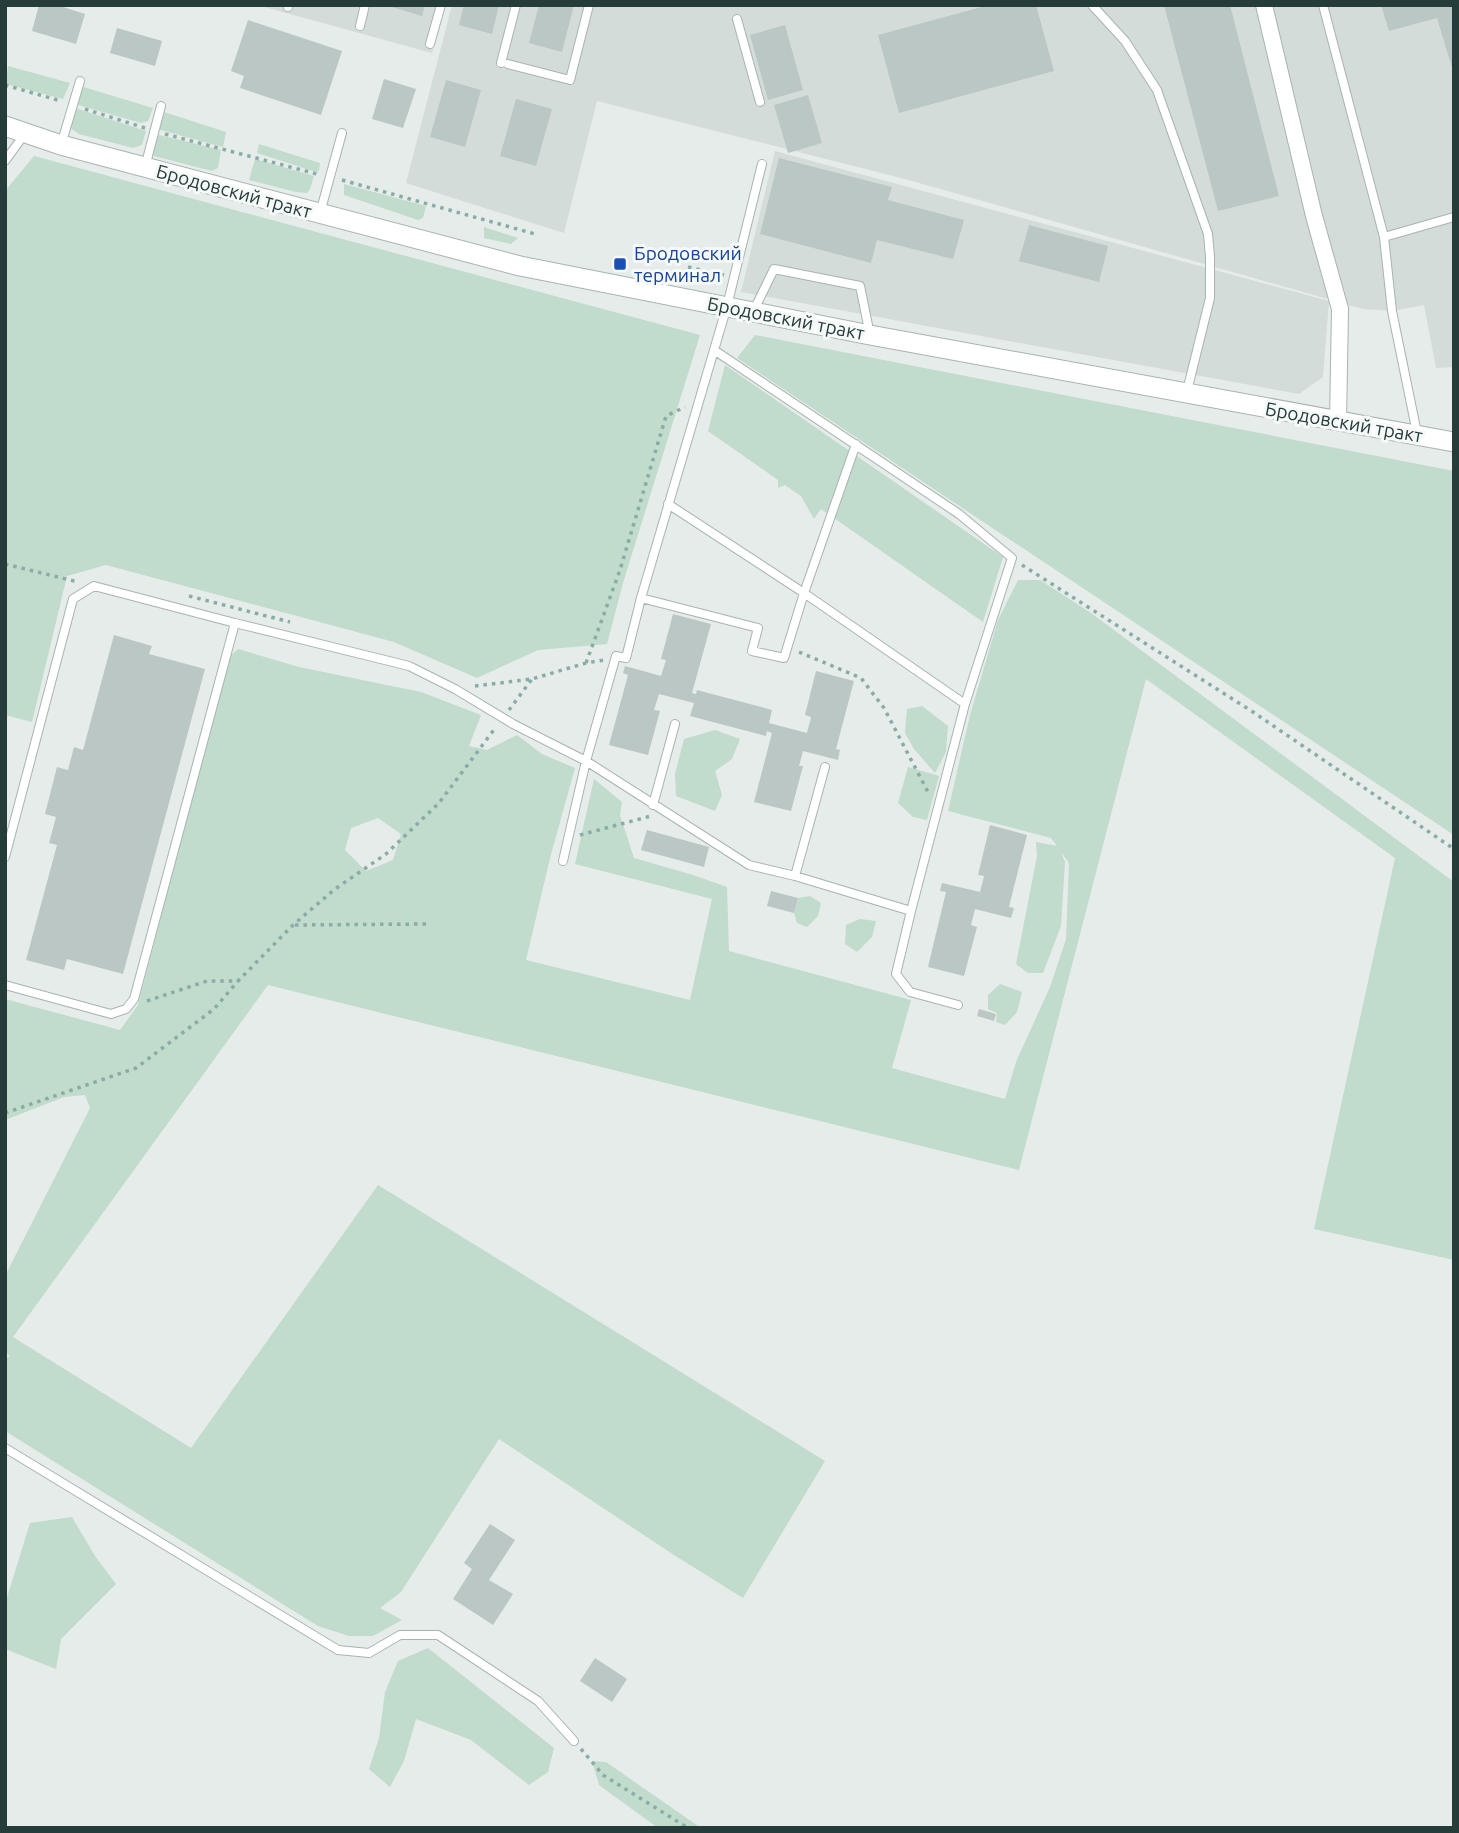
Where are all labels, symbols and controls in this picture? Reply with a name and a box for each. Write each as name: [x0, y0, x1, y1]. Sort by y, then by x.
street label: Бродовский тракт: [154, 160, 315, 222]
place label: Бродовский терминал: [634, 242, 742, 286]
marker: Бродовский терминал: [612, 256, 628, 272]
street label: Бродовский тракт: [706, 292, 867, 344]
street label: Бродовский тракт: [1263, 397, 1425, 447]

